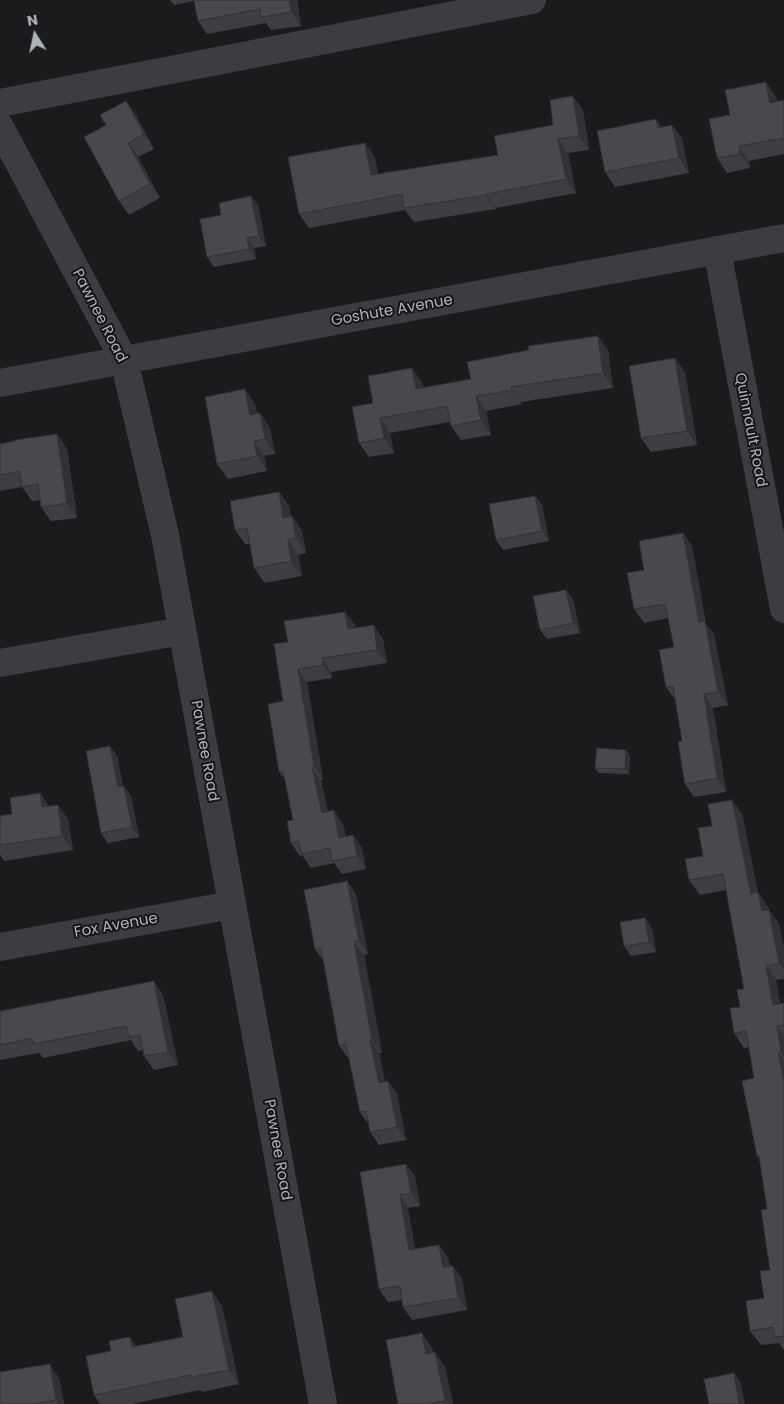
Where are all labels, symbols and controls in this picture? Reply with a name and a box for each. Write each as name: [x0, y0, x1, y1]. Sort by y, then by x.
text: N: [25, 9, 39, 31]
north arrow: [10, 10, 60, 60]
street label: Pawnee Road: [68, 266, 130, 366]
street label: Goshute Avenue: [330, 291, 454, 331]
street label: Quinnault Road: [730, 371, 770, 489]
street label: Pawnee Road: [186, 699, 222, 803]
street label: Fox Avenue: [73, 910, 159, 942]
street label: Pawnee Road: [259, 1098, 295, 1202]

